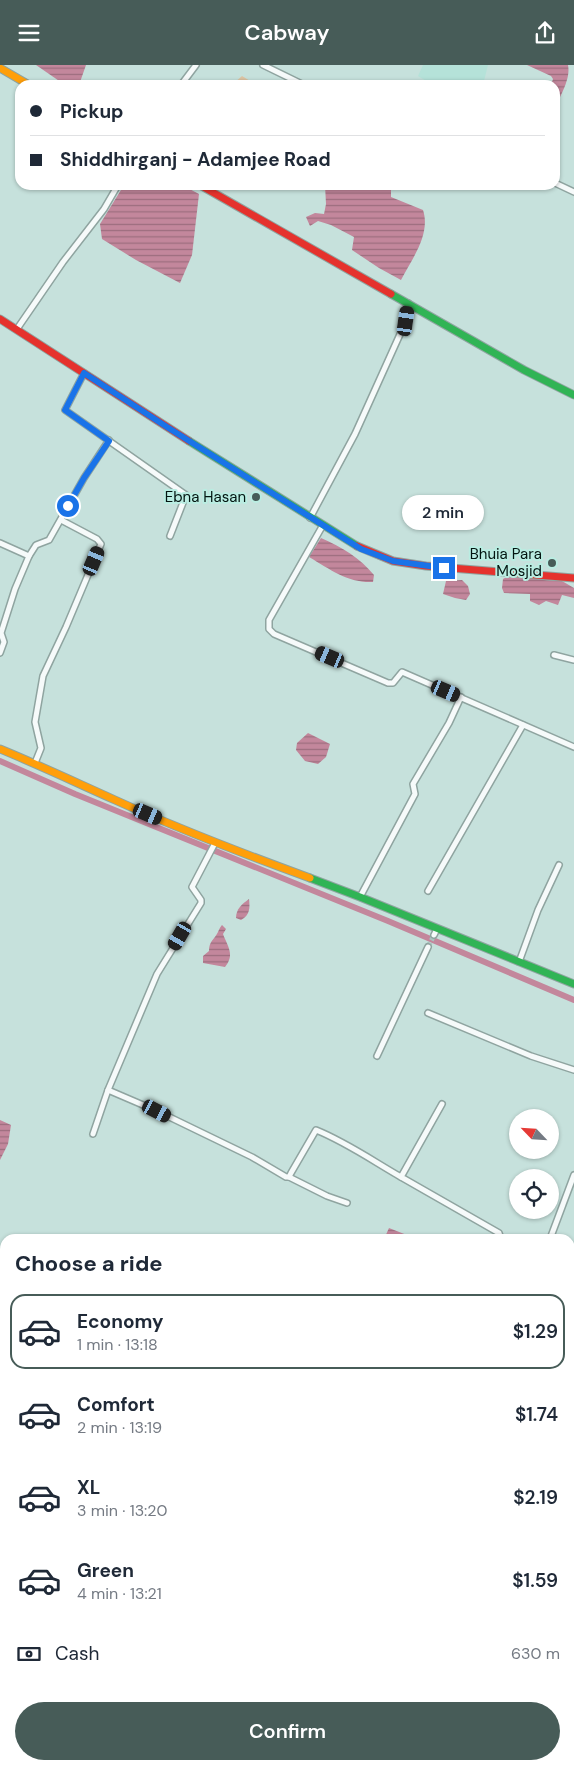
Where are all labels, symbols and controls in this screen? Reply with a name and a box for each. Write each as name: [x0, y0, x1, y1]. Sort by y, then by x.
text: Cabway: [245, 18, 329, 47]
icon: menu: [15, 19, 43, 47]
icon: share: [531, 19, 559, 47]
text: Pickup: [60, 99, 124, 124]
text: Shiddhirganj - Adamjee Road: [60, 147, 331, 172]
car: [396, 305, 415, 337]
place label: Ebna Hasan: [165, 487, 246, 507]
marker: Ebna Hasan: [250, 491, 262, 503]
route start: [57, 495, 79, 517]
callout: 2 min: [403, 495, 485, 531]
text: 2 min: [422, 502, 464, 523]
car: [81, 544, 106, 578]
place label: Bhuia Para Mosjid: [470, 544, 542, 581]
route end: [433, 557, 455, 579]
marker: Bhuia Para Mosjid: [546, 557, 558, 569]
car: [313, 644, 346, 670]
car: [429, 678, 462, 704]
car: [131, 801, 164, 827]
car: [166, 919, 193, 953]
car: [140, 1098, 173, 1124]
north arrow: [509, 1109, 559, 1159]
map controls: [509, 1109, 559, 1219]
button: locate: [509, 1169, 559, 1219]
text: Choose a ride: [15, 1249, 163, 1278]
icon: car: [17, 1309, 62, 1354]
text: Economy: [77, 1309, 164, 1334]
text: $1.29: [513, 1319, 558, 1344]
text: 1 min · 13:18: [77, 1334, 158, 1355]
icon: car: [17, 1392, 62, 1437]
text: Comfort: [77, 1392, 155, 1417]
text: $1.74: [515, 1402, 558, 1427]
text: 2 min · 13:19: [77, 1417, 162, 1438]
icon: car: [17, 1475, 62, 1520]
text: XL: [77, 1475, 100, 1500]
text: $2.19: [513, 1485, 558, 1510]
text: 3 min · 13:20: [77, 1500, 167, 1521]
icon: car: [17, 1558, 62, 1603]
text: Green: [77, 1558, 134, 1583]
text: $1.59: [512, 1568, 558, 1593]
text: 4 min · 13:21: [77, 1583, 162, 1604]
icon: cash: [15, 1640, 43, 1668]
text: Cash: [55, 1641, 99, 1666]
text: 630 m: [511, 1643, 560, 1664]
button: Confirm: [15, 1702, 560, 1760]

